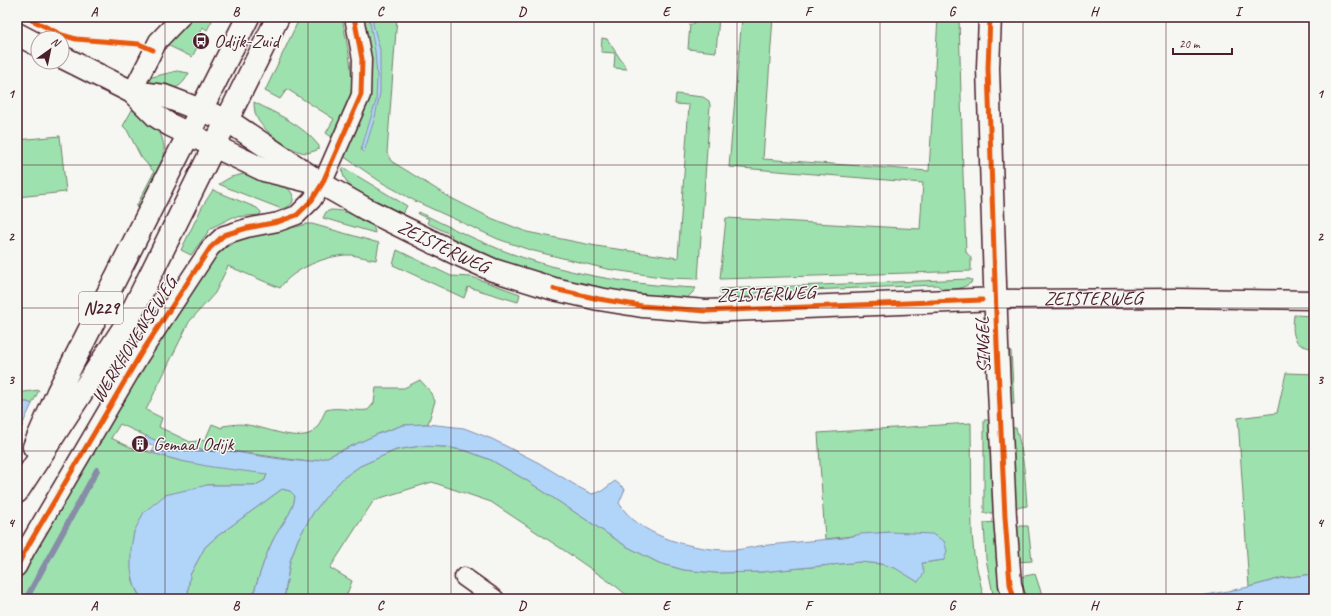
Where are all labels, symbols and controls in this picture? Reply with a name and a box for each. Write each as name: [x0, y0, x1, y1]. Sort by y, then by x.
text: A: [91, 4, 99, 20]
text: B: [233, 4, 241, 20]
text: C: [377, 4, 385, 20]
text: D: [518, 4, 527, 20]
text: E: [663, 4, 672, 20]
text: F: [805, 4, 814, 20]
text: G: [949, 4, 957, 20]
text: H: [1090, 4, 1100, 20]
text: I: [1235, 4, 1244, 20]
place label: Odijk-Zuid: [214, 29, 282, 53]
north arrow: [30, 30, 70, 70]
scale bar: [1173, 30, 1232, 56]
bus stop icon: Odijk-Zuid: [191, 31, 211, 51]
text: N: [49, 34, 64, 51]
text: 20 m: [1179, 36, 1201, 52]
text: 1: [8, 86, 16, 102]
text: 1: [1317, 86, 1325, 102]
street label: ZEISTERWEG: [394, 215, 495, 280]
text: 2: [8, 229, 15, 245]
text: 2: [1317, 229, 1324, 245]
street label: WERKHOVENSEWEG: [86, 271, 184, 407]
street label: ZEISTERWEG: [717, 280, 818, 308]
street label: ZEISTERWEG: [1044, 286, 1145, 311]
road number: N229: [79, 292, 123, 324]
street label: SINGEL: [970, 316, 996, 373]
text: 3: [8, 372, 15, 388]
text: 3: [1317, 372, 1324, 388]
place label: Gemaal Odijk: [153, 432, 235, 456]
building icon: Gemaal Odijk: [130, 434, 150, 454]
text: 4: [8, 515, 16, 531]
text: 4: [1317, 515, 1325, 531]
text: A: [91, 598, 99, 614]
text: B: [233, 598, 241, 614]
text: C: [377, 598, 385, 614]
text: D: [518, 598, 527, 614]
text: E: [663, 598, 672, 614]
text: F: [805, 598, 814, 614]
text: G: [949, 598, 957, 614]
text: H: [1090, 598, 1100, 614]
text: I: [1235, 598, 1244, 614]

